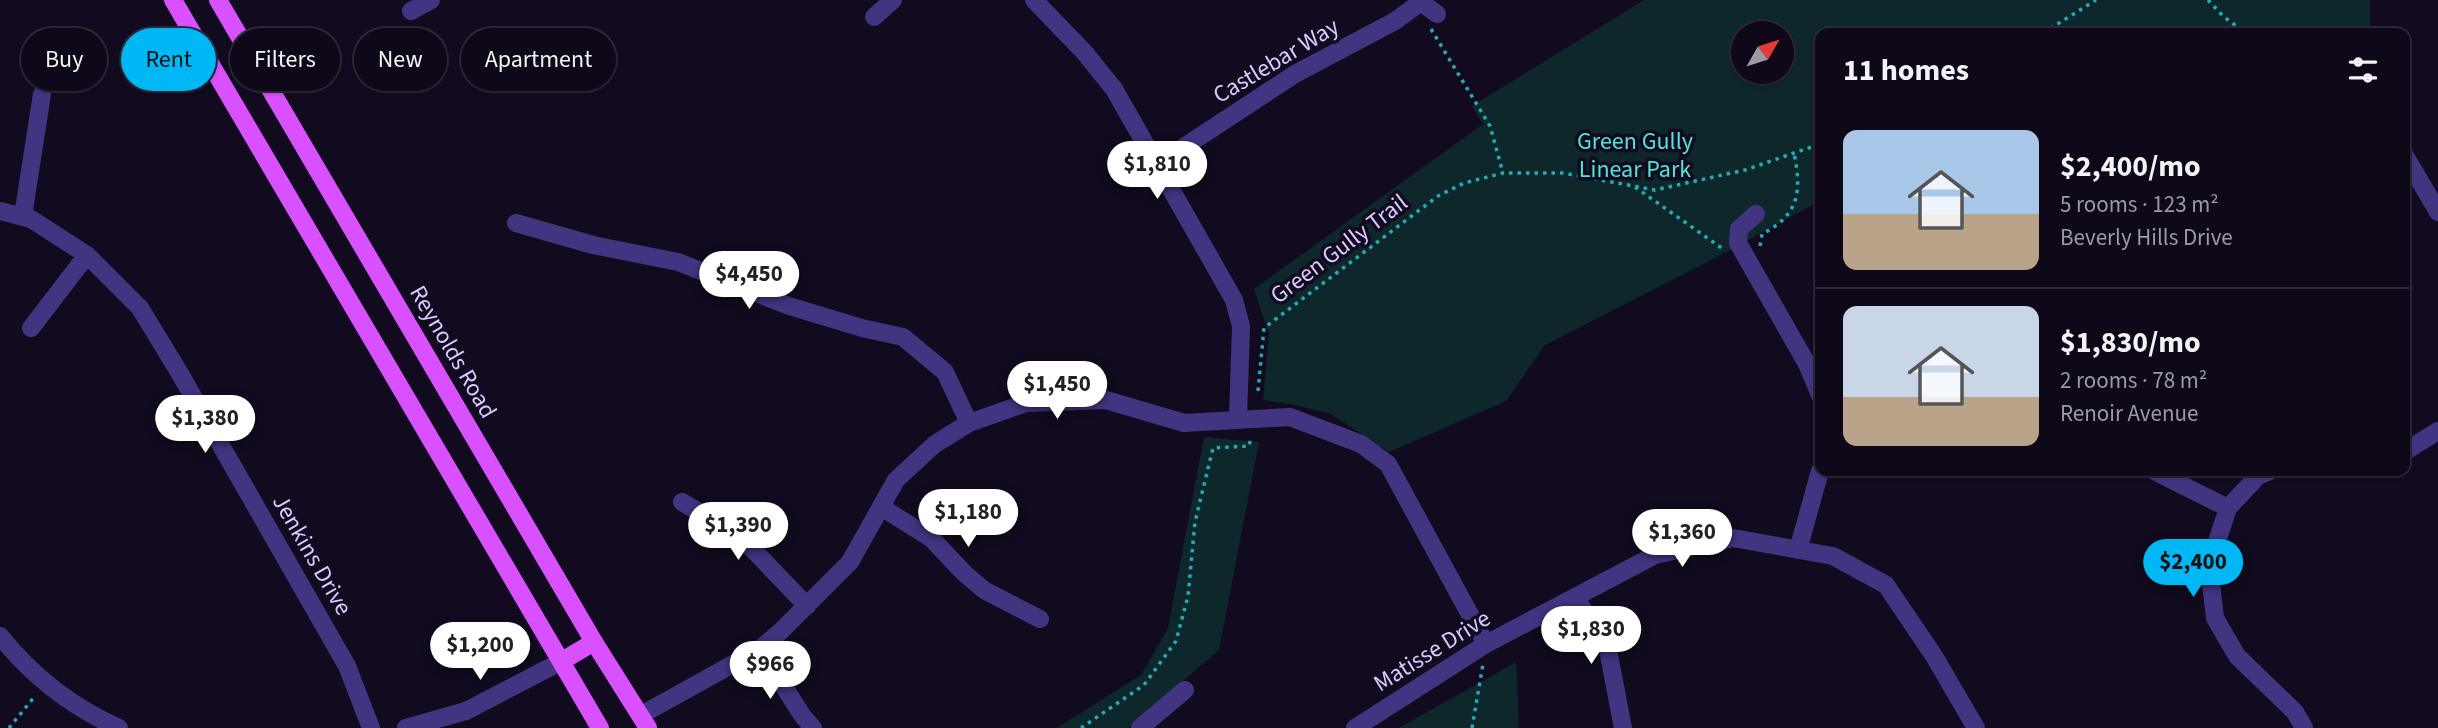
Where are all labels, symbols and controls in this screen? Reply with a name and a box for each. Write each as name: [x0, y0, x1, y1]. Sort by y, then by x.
street label: Castlebar Way: [1206, 10, 1346, 112]
north arrow: [1731, 21, 1794, 84]
map controls: [1731, 21, 1794, 84]
chip: Buy: [21, 28, 107, 91]
chip: Rent: [121, 28, 216, 91]
chip: Filters: [230, 28, 340, 91]
chip: New: [354, 28, 447, 91]
chip: Apartment: [461, 28, 616, 91]
text: 11 homes: [1843, 49, 1969, 92]
icon: filters: [2344, 51, 2382, 89]
park label: Green Gully Linear Park: [1577, 124, 1693, 187]
pin: $1,810: [1100, 142, 1214, 201]
text: $2,400/mo: [2060, 145, 2201, 188]
text: $1,810: [1123, 147, 1191, 180]
icon: home: [1899, 158, 1983, 242]
street label: Green Gully Trail: [1263, 186, 1415, 312]
text: 5 rooms · 123 m²: [2060, 188, 2219, 221]
text: Beverly Hills Drive: [2060, 221, 2233, 254]
pin: $4,450: [692, 252, 806, 311]
text: $4,450: [715, 257, 783, 290]
street label: Reynolds Road: [401, 279, 505, 425]
text: $1,830/mo: [2060, 321, 2201, 364]
icon: home: [1899, 334, 1983, 418]
pin: $1,450: [1000, 362, 1114, 421]
text: 2 rooms · 78 m²: [2060, 364, 2207, 397]
text: $1,450: [1023, 367, 1091, 400]
pin: $1,380: [148, 396, 262, 455]
text: Renoir Avenue: [2060, 397, 2198, 430]
text: $1,380: [171, 401, 239, 434]
street label: Jenkins Drive: [263, 488, 361, 622]
pin: $1,180: [911, 490, 1025, 549]
text: $1,180: [934, 495, 1002, 528]
pin: $1,390: [681, 503, 795, 562]
text: $1,390: [704, 508, 772, 541]
pin: $1,360: [1625, 510, 1739, 569]
text: $1,360: [1648, 515, 1716, 548]
pin: $2,400: [2136, 540, 2250, 599]
text: $2,400: [2159, 545, 2227, 578]
street label: Matisse Drive: [1367, 601, 1497, 701]
pin: $1,830: [1534, 606, 1648, 666]
text: $1,830: [1557, 612, 1625, 645]
pin: $1,200: [423, 622, 537, 682]
text: $1,200: [446, 628, 514, 661]
pin: $966: [729, 642, 811, 701]
text: $966: [746, 647, 794, 680]

